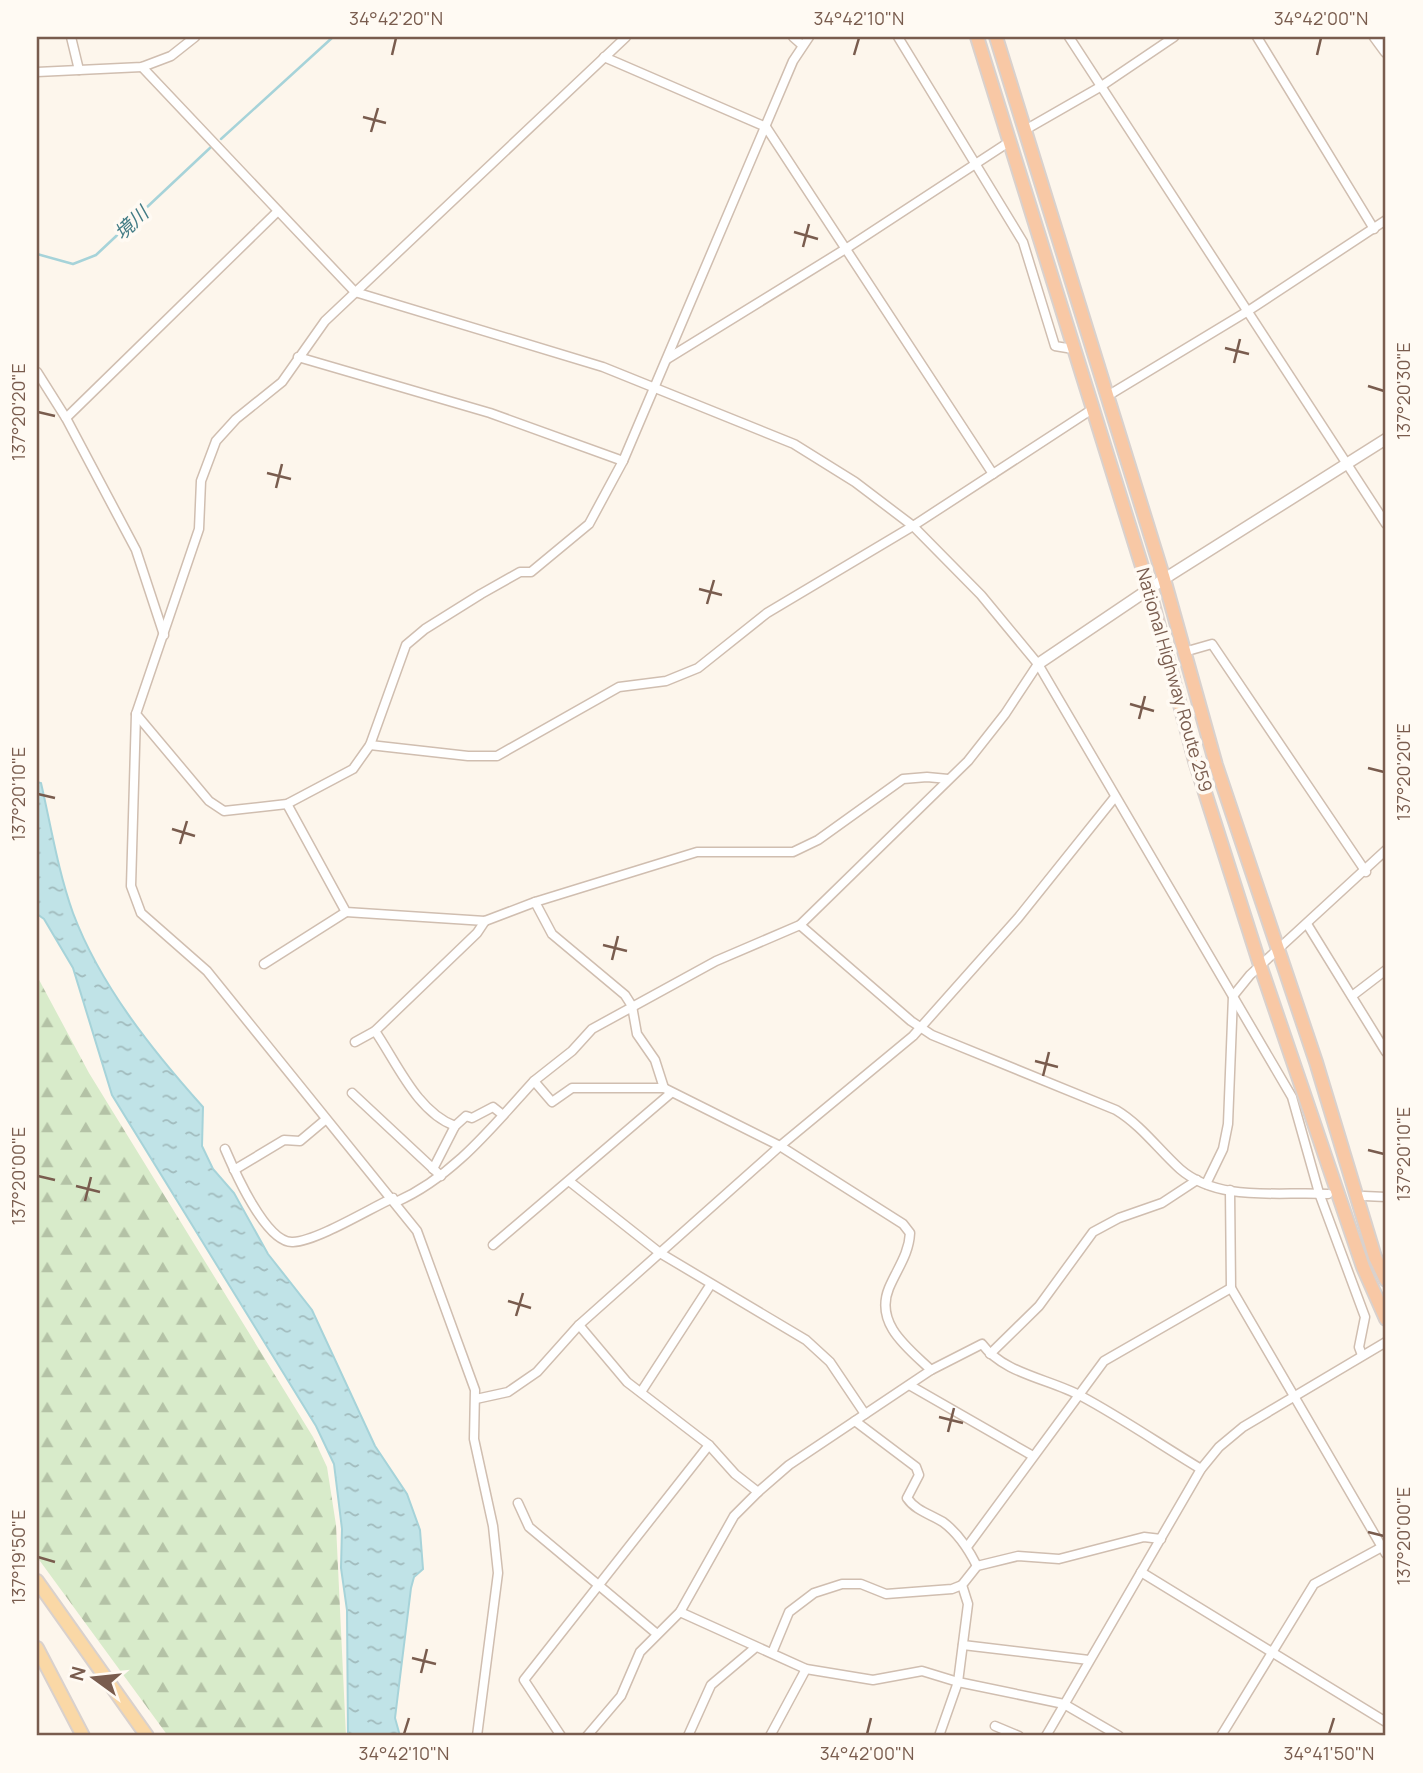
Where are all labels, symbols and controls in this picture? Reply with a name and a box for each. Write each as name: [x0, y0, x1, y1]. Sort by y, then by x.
text: 34°42'20"N: [349, 6, 443, 30]
text: 34°42'10"N: [814, 6, 904, 30]
text: 34°42'00"N: [1274, 6, 1368, 30]
water label: 境川: [108, 199, 155, 245]
text: 137°20'30"E: [1391, 342, 1415, 440]
text: 137°20'20"E: [6, 363, 30, 461]
street label: National Highway Route 259: [1131, 565, 1218, 795]
text: 137°20'20"E: [1391, 723, 1415, 821]
text: 137°20'10"E: [6, 747, 30, 841]
text: 137°20'10"E: [1391, 1107, 1415, 1201]
text: 137°20'00"E: [6, 1127, 30, 1225]
text: 137°20'00"E: [1391, 1487, 1415, 1585]
text: 137°19'50"E: [6, 1510, 30, 1604]
north arrow: [60, 1644, 130, 1714]
text: N: [63, 1664, 92, 1684]
text: 34°42'10"N: [359, 1741, 449, 1765]
text: 34°42'00"N: [820, 1741, 914, 1765]
text: 34°41'50"N: [1284, 1741, 1374, 1765]

